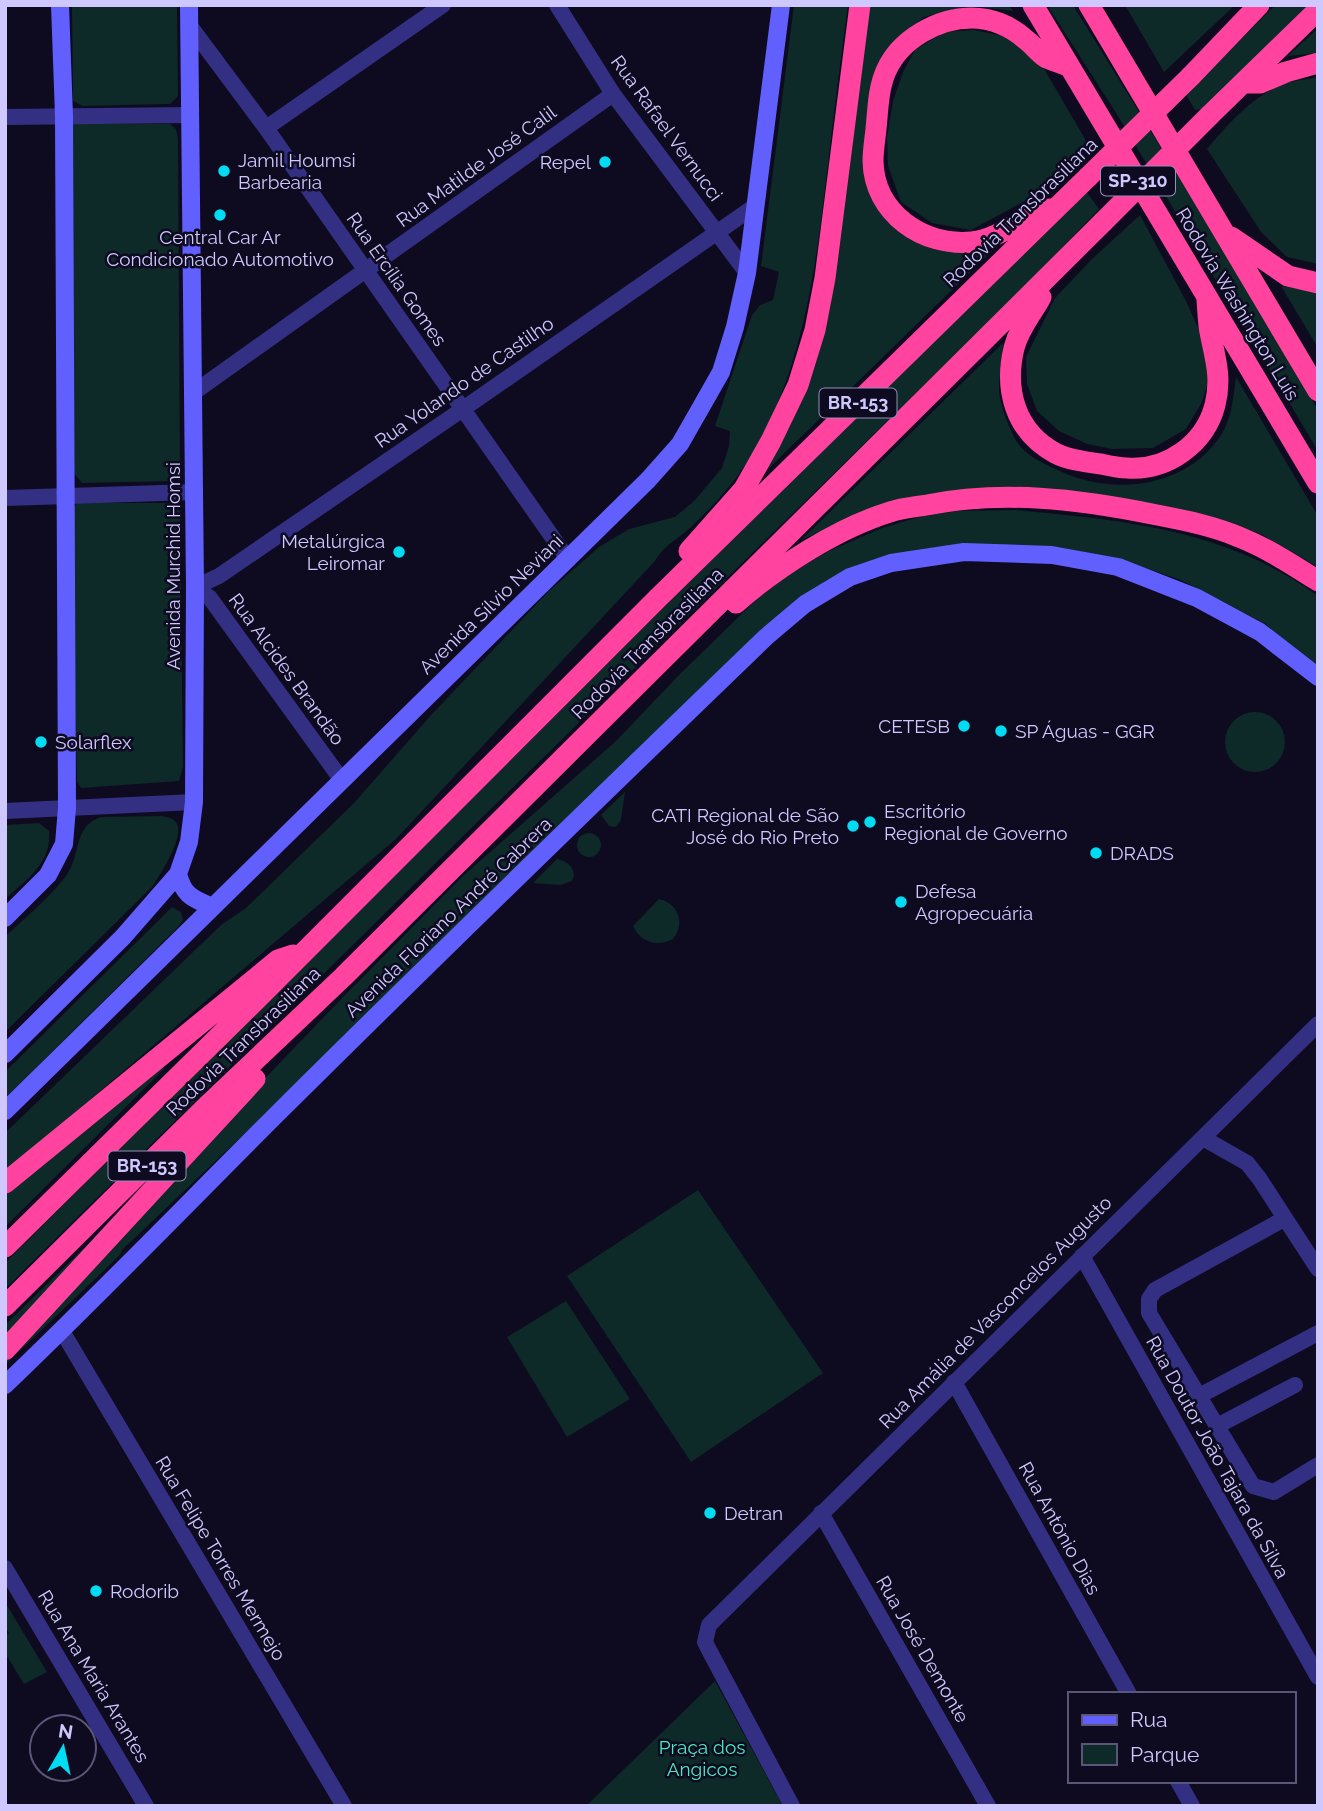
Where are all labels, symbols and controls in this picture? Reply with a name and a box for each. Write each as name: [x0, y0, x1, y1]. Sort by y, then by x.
street label: Rua Rafael Vernucci: [607, 51, 727, 205]
street label: Rua Matilde José Calil: [392, 100, 561, 231]
street label: Rodovia Transbrasiliana: [939, 133, 1101, 291]
place label: Jamil Houmsi Barbearia: [238, 149, 356, 193]
place label: Repel: [540, 151, 592, 173]
marker: Repel: [597, 154, 613, 170]
marker: Jamil Houmsi Barbearia: [216, 163, 232, 179]
road number: SP-310: [1101, 166, 1175, 196]
street label: Rodovia Washington Luís: [1172, 204, 1304, 404]
marker: Central Car Ar Condicionado Automotivo: [212, 207, 228, 223]
street label: Rua Ercília Gomes: [343, 208, 451, 350]
place label: Central Car Ar Condicionado Automotivo: [106, 226, 334, 270]
street label: Rua Yolando de Castilho: [370, 312, 558, 452]
road number: BR-153: [820, 388, 896, 418]
street label: Avenida Murchid Homsi: [162, 462, 184, 670]
place label: Metalúrgica Leiromar: [281, 530, 385, 574]
street label: Avenida Sílvio Neviani: [414, 530, 568, 678]
marker: Metalúrgica Leiromar: [391, 544, 407, 560]
street label: Rodovia Transbrasiliana: [567, 563, 727, 723]
street label: Rua Alcides Brandão: [225, 589, 349, 749]
place label: CETESB: [878, 715, 950, 737]
marker: CETESB: [956, 718, 972, 734]
place label: SP Águas - GGR: [1015, 720, 1155, 742]
marker: SP Águas - GGR: [993, 723, 1009, 739]
place label: Solarflex: [55, 731, 132, 753]
marker: Solarflex: [33, 734, 49, 750]
place label: Escritório Regional de Governo: [884, 800, 1068, 844]
place label: CATI Regional de São José do Rio Preto: [651, 804, 839, 848]
street label: Avenida Floriano André Cabrera: [340, 812, 556, 1022]
marker: Escritório Regional de Governo: [862, 814, 878, 830]
marker: CATI Regional de São José do Rio Preto: [845, 818, 861, 834]
place label: DRADS: [1110, 842, 1174, 864]
marker: DRADS: [1088, 845, 1104, 861]
place label: Defesa Agropecuária: [915, 880, 1033, 924]
marker: Defesa Agropecuária: [893, 894, 909, 910]
street label: Rodovia Transbrasiliana: [162, 962, 324, 1120]
road number: BR-153: [108, 1152, 186, 1181]
street label: Rua Amália de Vasconcelos Augusto: [874, 1191, 1116, 1433]
street label: Rua Doutor João Tajara da Silva: [1142, 1332, 1294, 1582]
street label: Rua Felipe Torres Mermejo: [151, 1452, 291, 1664]
street label: Rua Antônio Dias: [1014, 1458, 1106, 1598]
place label: Detran: [724, 1502, 783, 1524]
marker: Detran: [702, 1505, 718, 1521]
street label: Rua José Demonte: [872, 1572, 974, 1726]
place label: Rodorib: [110, 1580, 179, 1602]
marker: Rodorib: [88, 1583, 104, 1599]
street label: Rua Ana Maria Arantes: [34, 1586, 154, 1766]
legend: [1068, 1692, 1295, 1783]
text: Rua: [1130, 1707, 1167, 1732]
north arrow: [28, 1713, 98, 1783]
text: N: [57, 1719, 75, 1743]
park label: Praça dos Angicos: [659, 1736, 745, 1780]
text: Parque: [1130, 1742, 1199, 1767]

